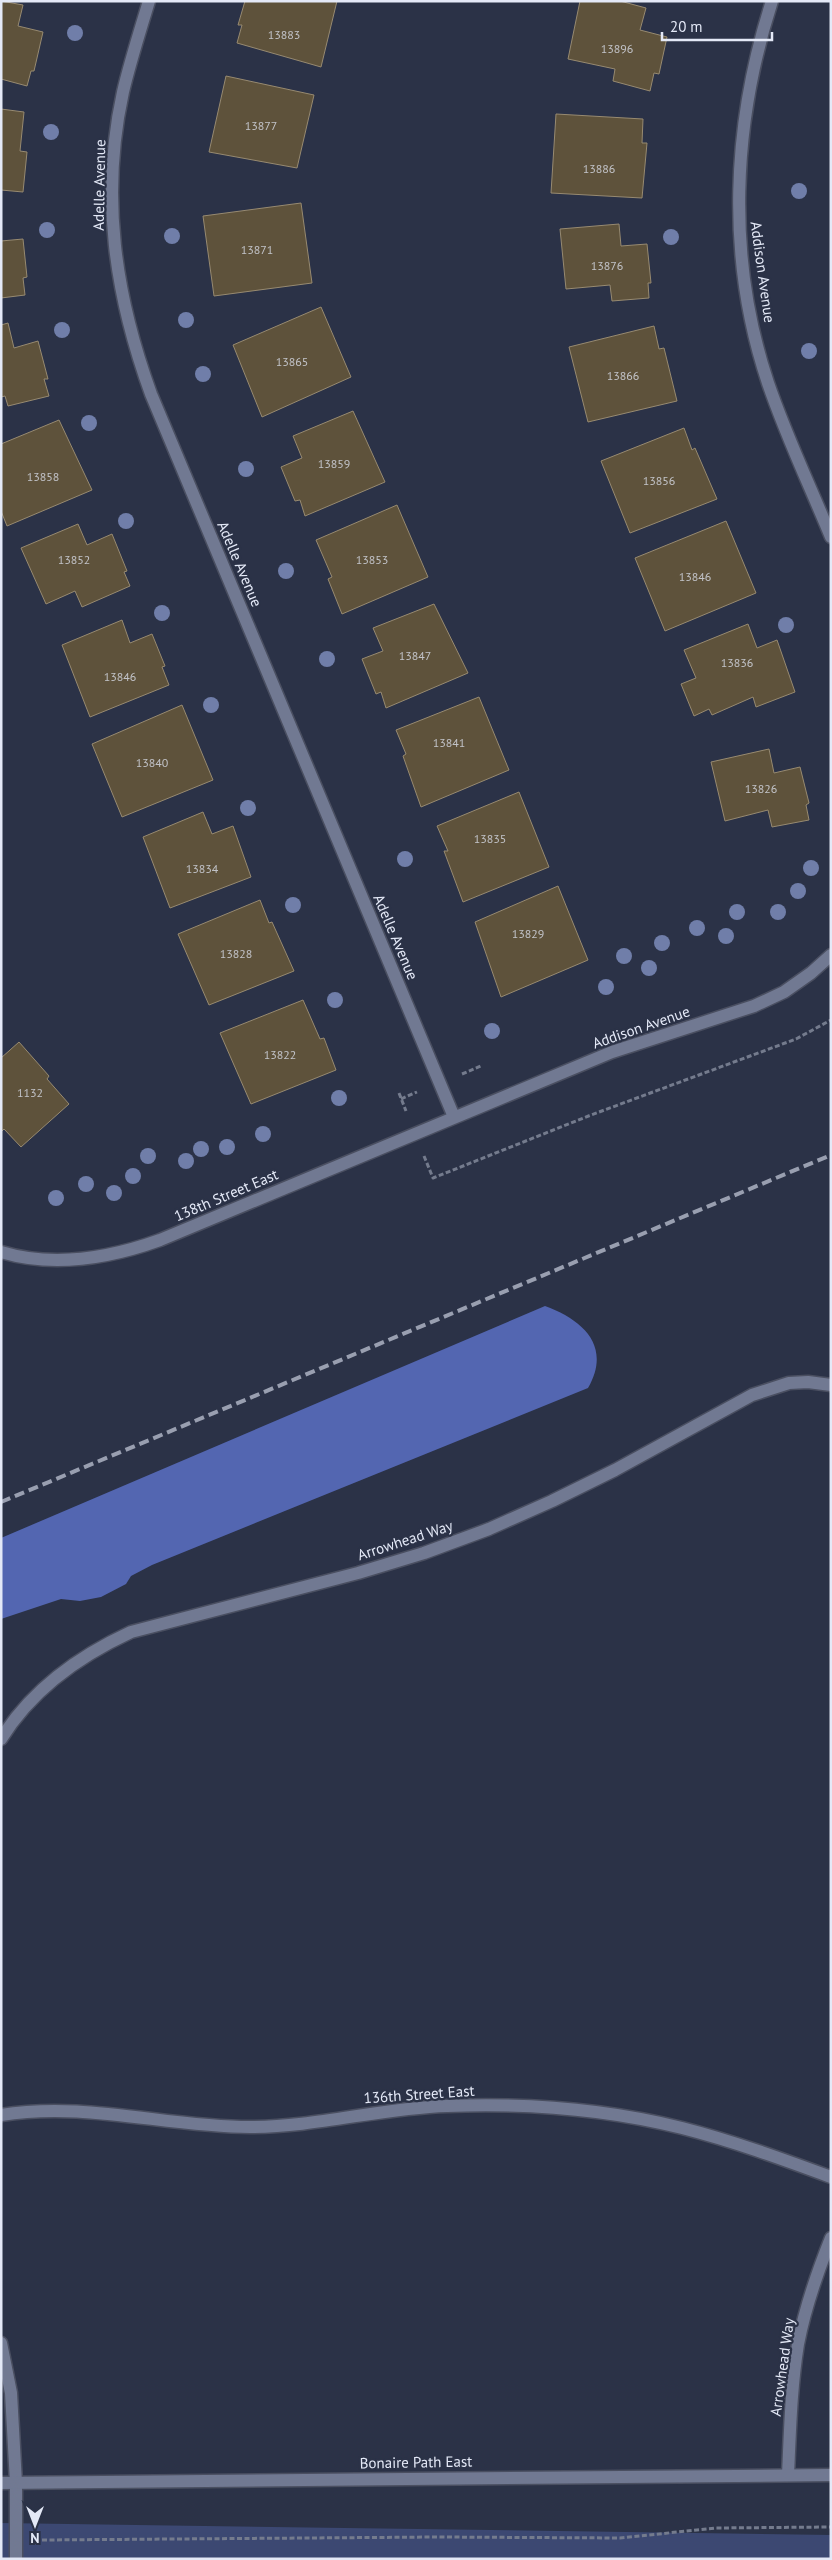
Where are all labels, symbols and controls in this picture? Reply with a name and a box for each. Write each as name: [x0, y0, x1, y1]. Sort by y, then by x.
scale bar: [662, 10, 772, 42]
text: 20 m: [670, 17, 703, 36]
house number: 13883: [268, 27, 300, 42]
house number: 13896: [601, 41, 633, 56]
house number: 13877: [245, 118, 277, 133]
street label: Adelle Avenue: [89, 139, 109, 231]
house number: 13886: [583, 161, 615, 176]
street label: Addison Avenue: [747, 220, 779, 324]
house number: 13871: [241, 242, 273, 257]
house number: 13876: [591, 258, 623, 273]
house number: 13865: [276, 354, 308, 369]
house number: 13866: [607, 368, 639, 383]
house number: 13859: [318, 456, 350, 471]
house number: 13858: [27, 469, 59, 484]
house number: 13856: [643, 473, 675, 488]
street label: Adelle Avenue: [213, 518, 267, 610]
house number: 13852: [58, 552, 90, 567]
house number: 13853: [356, 552, 388, 567]
house number: 13846: [679, 569, 711, 584]
house number: 13847: [399, 648, 431, 663]
house number: 13836: [721, 655, 753, 670]
house number: 13846: [104, 669, 136, 684]
house number: 13841: [433, 735, 465, 750]
house number: 13840: [136, 755, 169, 770]
house number: 13826: [745, 781, 777, 796]
house number: 13835: [474, 831, 506, 846]
house number: 13834: [186, 861, 219, 876]
street label: Adelle Avenue: [369, 891, 423, 983]
house number: 13829: [512, 926, 544, 941]
house number: 13828: [220, 946, 252, 961]
street label: Addison Avenue: [590, 1001, 692, 1053]
house number: 13822: [264, 1047, 296, 1062]
house number: 1132: [17, 1085, 43, 1100]
street label: 138th Street East: [171, 1165, 281, 1225]
street label: Arrowhead Way: [355, 1516, 455, 1564]
street label: 136th Street East: [363, 2081, 475, 2107]
street label: Arrowhead Way: [766, 2317, 798, 2417]
street label: Bonaire Path East: [360, 2452, 472, 2472]
north arrow: [10, 2500, 60, 2550]
text: N: [30, 2529, 40, 2547]

